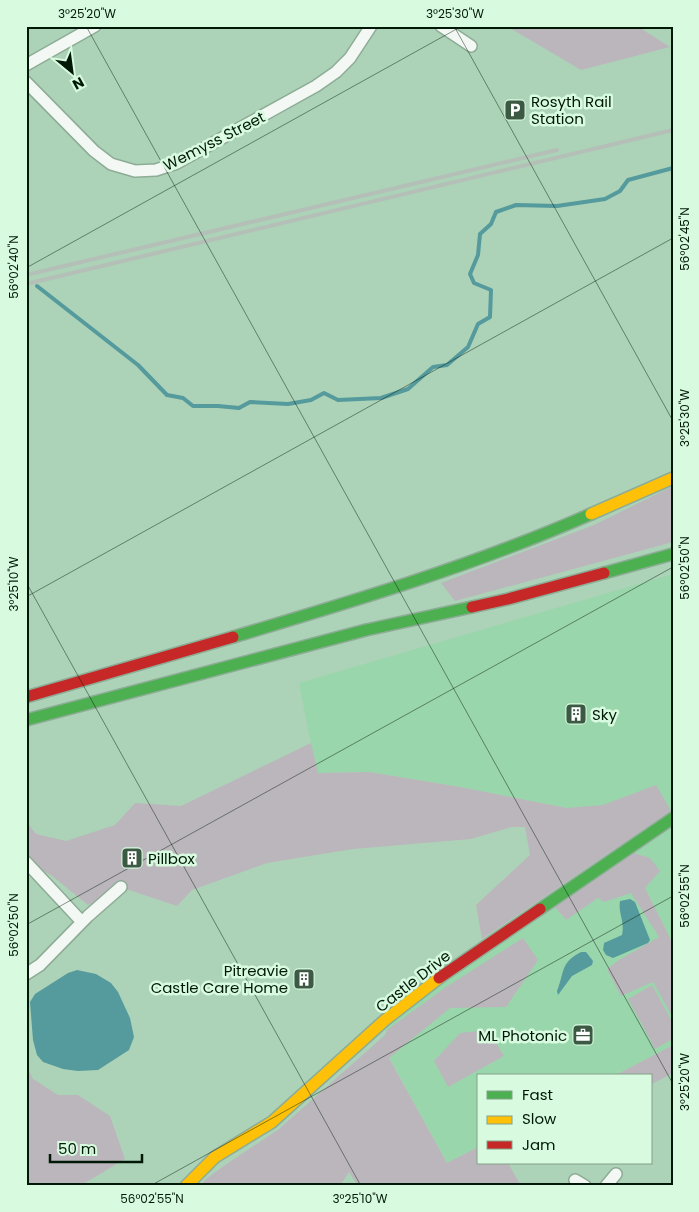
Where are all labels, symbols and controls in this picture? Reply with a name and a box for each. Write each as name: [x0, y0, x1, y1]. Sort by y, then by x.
text: 3°25'20"W: [58, 5, 116, 22]
text: 3°25'30"W: [426, 5, 484, 22]
north arrow: [48, 48, 98, 98]
text: N: [69, 72, 88, 95]
place label: Rosyth Rail Station: [531, 91, 612, 129]
parking icon: Rosyth Rail Station: [503, 98, 527, 122]
street label: Wemyss Street: [160, 106, 268, 176]
text: 56°02'45"N: [676, 207, 693, 271]
text: 56°02'40"N: [5, 235, 22, 299]
text: 3°25'30"W: [676, 389, 693, 447]
text: 56°02'50"N: [676, 536, 693, 600]
text: 3°25'10"W: [5, 556, 22, 611]
building icon: Sky: [564, 702, 588, 726]
place label: Sky: [592, 704, 618, 725]
building icon: Pillbox: [120, 846, 144, 870]
place label: Pillbox: [148, 848, 195, 869]
text: 56°02'55"N: [676, 864, 693, 928]
text: 56°02'50"N: [5, 893, 22, 957]
street label: Castle Drive: [371, 945, 455, 1017]
place label: Pitreavie Castle Care Home: [151, 960, 288, 998]
building icon: Pitreavie Castle Care Home: [292, 967, 316, 991]
office icon: ML Photonic: [571, 1023, 595, 1047]
place label: ML Photonic: [478, 1025, 567, 1046]
text: 3°25'20"W: [676, 1053, 693, 1111]
legend: [477, 1074, 652, 1164]
text: Fast: [522, 1084, 553, 1105]
text: Slow: [522, 1108, 557, 1129]
scale bar: [50, 1132, 142, 1164]
text: Jam: [522, 1134, 556, 1155]
text: 50 m: [58, 1138, 96, 1159]
text: 56°02'55"N: [120, 1190, 184, 1207]
text: 3°25'10"W: [333, 1190, 388, 1207]

